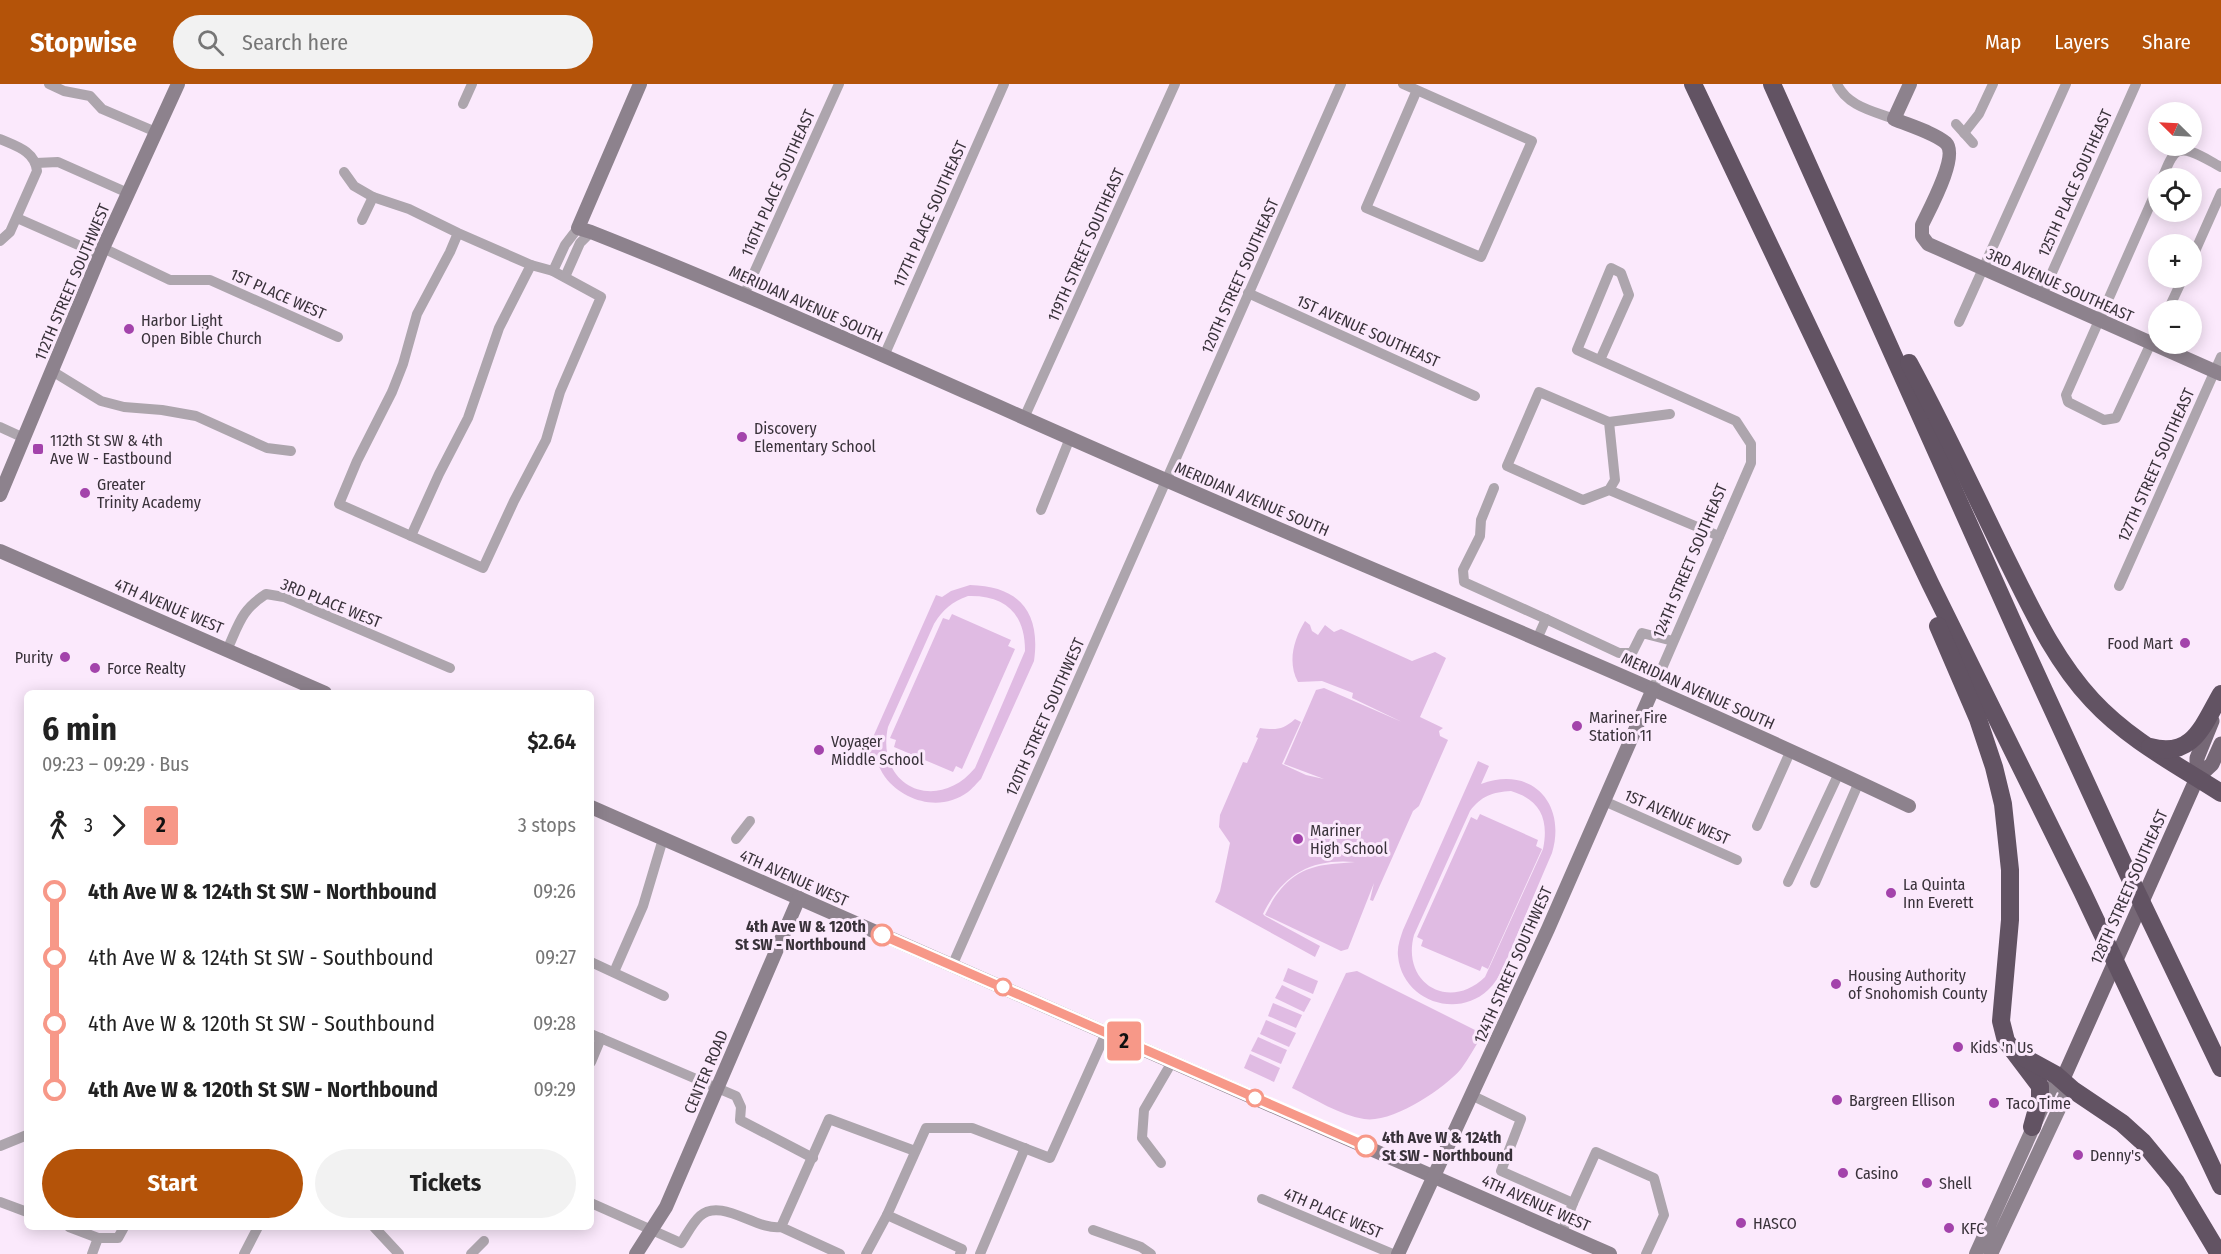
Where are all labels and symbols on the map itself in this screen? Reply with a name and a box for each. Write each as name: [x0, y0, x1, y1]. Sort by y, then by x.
north arrow: [2148, 102, 2202, 156]
street label: 116TH PLACE SOUTHEAST: [737, 106, 819, 259]
street label: 125TH PLACE SOUTHEAST: [2034, 106, 2116, 260]
street label: 117TH PLACE SOUTHEAST: [889, 137, 971, 290]
street label: 119TH STREET SOUTHEAST: [1044, 165, 1129, 325]
street label: 120TH STREET SOUTHEAST: [1197, 195, 1283, 356]
street label: 112TH STREET SOUTHWEST: [30, 200, 114, 363]
street label: 3RD AVENUE SOUTHEAST: [1984, 244, 2137, 326]
street label: MERIDIAN AVENUE SOUTH: [726, 262, 886, 346]
street label: 1ST PLACE WEST: [227, 264, 329, 324]
street label: 1ST AVENUE SOUTHEAST: [1294, 291, 1443, 371]
place label: Harbor Light Open Bible Church: [141, 311, 262, 348]
marker: Harbor Light Open Bible Church: [122, 322, 136, 336]
street label: 127TH STREET SOUTHEAST: [2114, 385, 2199, 545]
place label: Discovery Elementary School: [754, 419, 876, 456]
marker: Discovery Elementary School: [735, 430, 749, 444]
place label: 112th St SW & 4th Ave W - Eastbound: [50, 431, 172, 468]
marker: 112th St SW & 4th Ave W - Eastbound: [31, 442, 45, 456]
street label: MERIDIAN AVENUE SOUTH: [1172, 458, 1332, 540]
place label: Greater Trinity Academy: [97, 475, 202, 512]
street label: 124TH STREET SOUTHEAST: [1649, 480, 1731, 641]
marker: Greater Trinity Academy: [78, 486, 92, 500]
street label: 3RD PLACE WEST: [278, 574, 384, 632]
street label: 4TH AVENUE WEST: [112, 575, 227, 638]
place label: Food Mart: [2107, 634, 2174, 653]
street label: 120TH STREET SOUTHWEST: [1002, 635, 1089, 799]
marker: Food Mart: [2178, 636, 2192, 650]
place label: Purity: [15, 648, 54, 667]
street label: MERIDIAN AVENUE SOUTH: [1618, 649, 1778, 733]
marker: Purity: [58, 650, 72, 664]
place label: Force Realty: [107, 659, 187, 678]
marker: Force Realty: [88, 661, 102, 675]
place label: Mariner Fire Station 11: [1589, 708, 1667, 745]
marker: Mariner Fire Station 11: [1570, 719, 1584, 733]
place label: Voyager Middle School: [831, 732, 924, 769]
marker: Voyager Middle School: [812, 743, 826, 757]
street label: 1ST AVENUE WEST: [1621, 785, 1733, 849]
street label: 128TH STREET SOUTHEAST: [2086, 806, 2172, 967]
place label: Mariner High School: [1310, 821, 1388, 858]
marker: Mariner High School: [1291, 832, 1305, 846]
street label: 4TH AVENUE WEST: [737, 846, 852, 911]
place label: La Quinta Inn Everett: [1903, 875, 1974, 912]
street label: 124TH STREET SOUTHWEST: [1470, 883, 1556, 1046]
marker: La Quinta Inn Everett: [1884, 886, 1898, 900]
place label: 4th Ave W & 120th St SW - Northbound: [735, 917, 866, 954]
marker: 4th Ave W & 120th St SW - Northbound: [871, 924, 893, 946]
place label: Housing Authority of Snohomish County: [1848, 966, 1988, 1003]
marker: Housing Authority of Snohomish County: [1829, 977, 1843, 991]
unlabelled marker: [994, 978, 1012, 996]
line badge: 2: [1104, 1022, 1144, 1060]
street label: CENTER ROAD: [680, 1027, 732, 1117]
place label: Kids 'n Us: [1970, 1038, 2033, 1057]
marker: Kids 'n Us: [1951, 1040, 1965, 1054]
unlabelled marker: [1246, 1089, 1264, 1107]
place label: Bargreen Ellison: [1849, 1091, 1955, 1110]
marker: Bargreen Ellison: [1830, 1093, 1844, 1107]
place label: Taco Time: [2006, 1094, 2071, 1113]
marker: Taco Time: [1987, 1096, 2001, 1110]
place label: 4th Ave W & 124th St SW - Northbound: [1382, 1128, 1513, 1165]
marker: 4th Ave W & 124th St SW - Northbound: [1355, 1135, 1377, 1157]
place label: Denny's: [2090, 1146, 2141, 1165]
marker: Denny's: [2071, 1148, 2085, 1162]
place label: Casino: [1855, 1164, 1898, 1183]
marker: Casino: [1836, 1166, 1850, 1180]
street label: 4TH AVENUE WEST: [1479, 1171, 1594, 1236]
place label: Shell: [1939, 1174, 1972, 1193]
marker: Shell: [1920, 1176, 1934, 1190]
street label: 4TH PLACE WEST: [1281, 1184, 1386, 1243]
place label: HASCO: [1753, 1214, 1797, 1233]
marker: HASCO: [1734, 1216, 1748, 1230]
place label: KFC: [1961, 1219, 1984, 1238]
marker: KFC: [1942, 1221, 1956, 1235]

